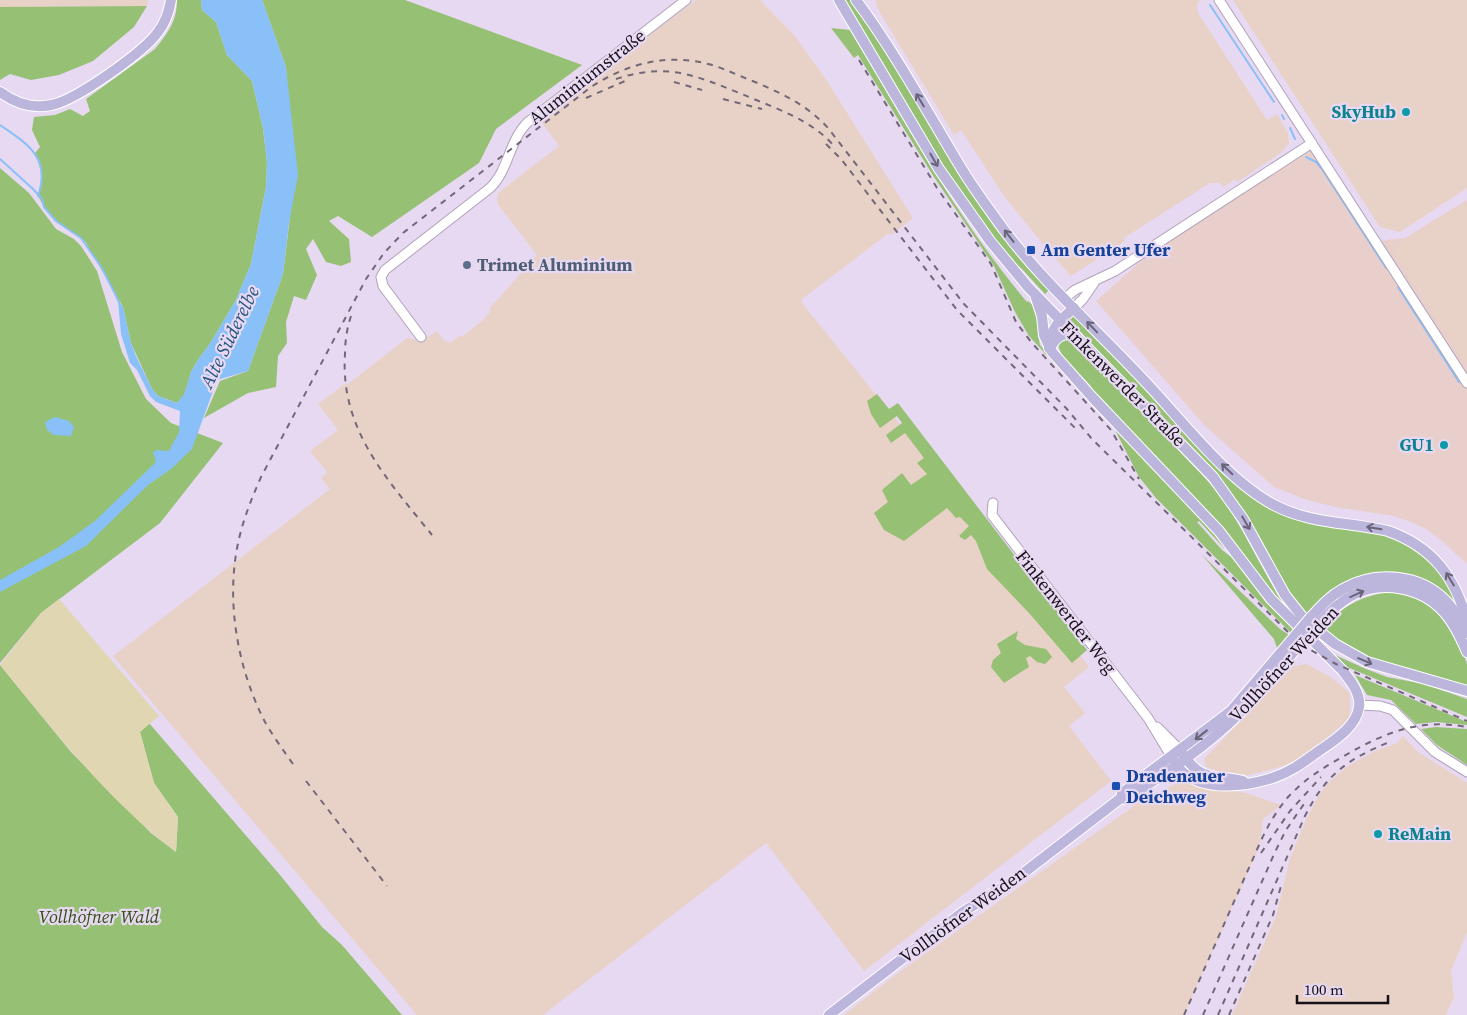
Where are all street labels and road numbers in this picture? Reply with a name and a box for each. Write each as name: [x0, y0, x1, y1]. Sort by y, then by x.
street label: Aluminiumstraße: [523, 23, 650, 130]
street label: Finkenwerder Straße: [1055, 315, 1192, 452]
street label: Finkenwerder Weg: [1010, 545, 1123, 679]
street label: Vollhöfner Weiden: [1223, 600, 1344, 727]
street label: Vollhöfner Weiden: [894, 860, 1031, 969]

